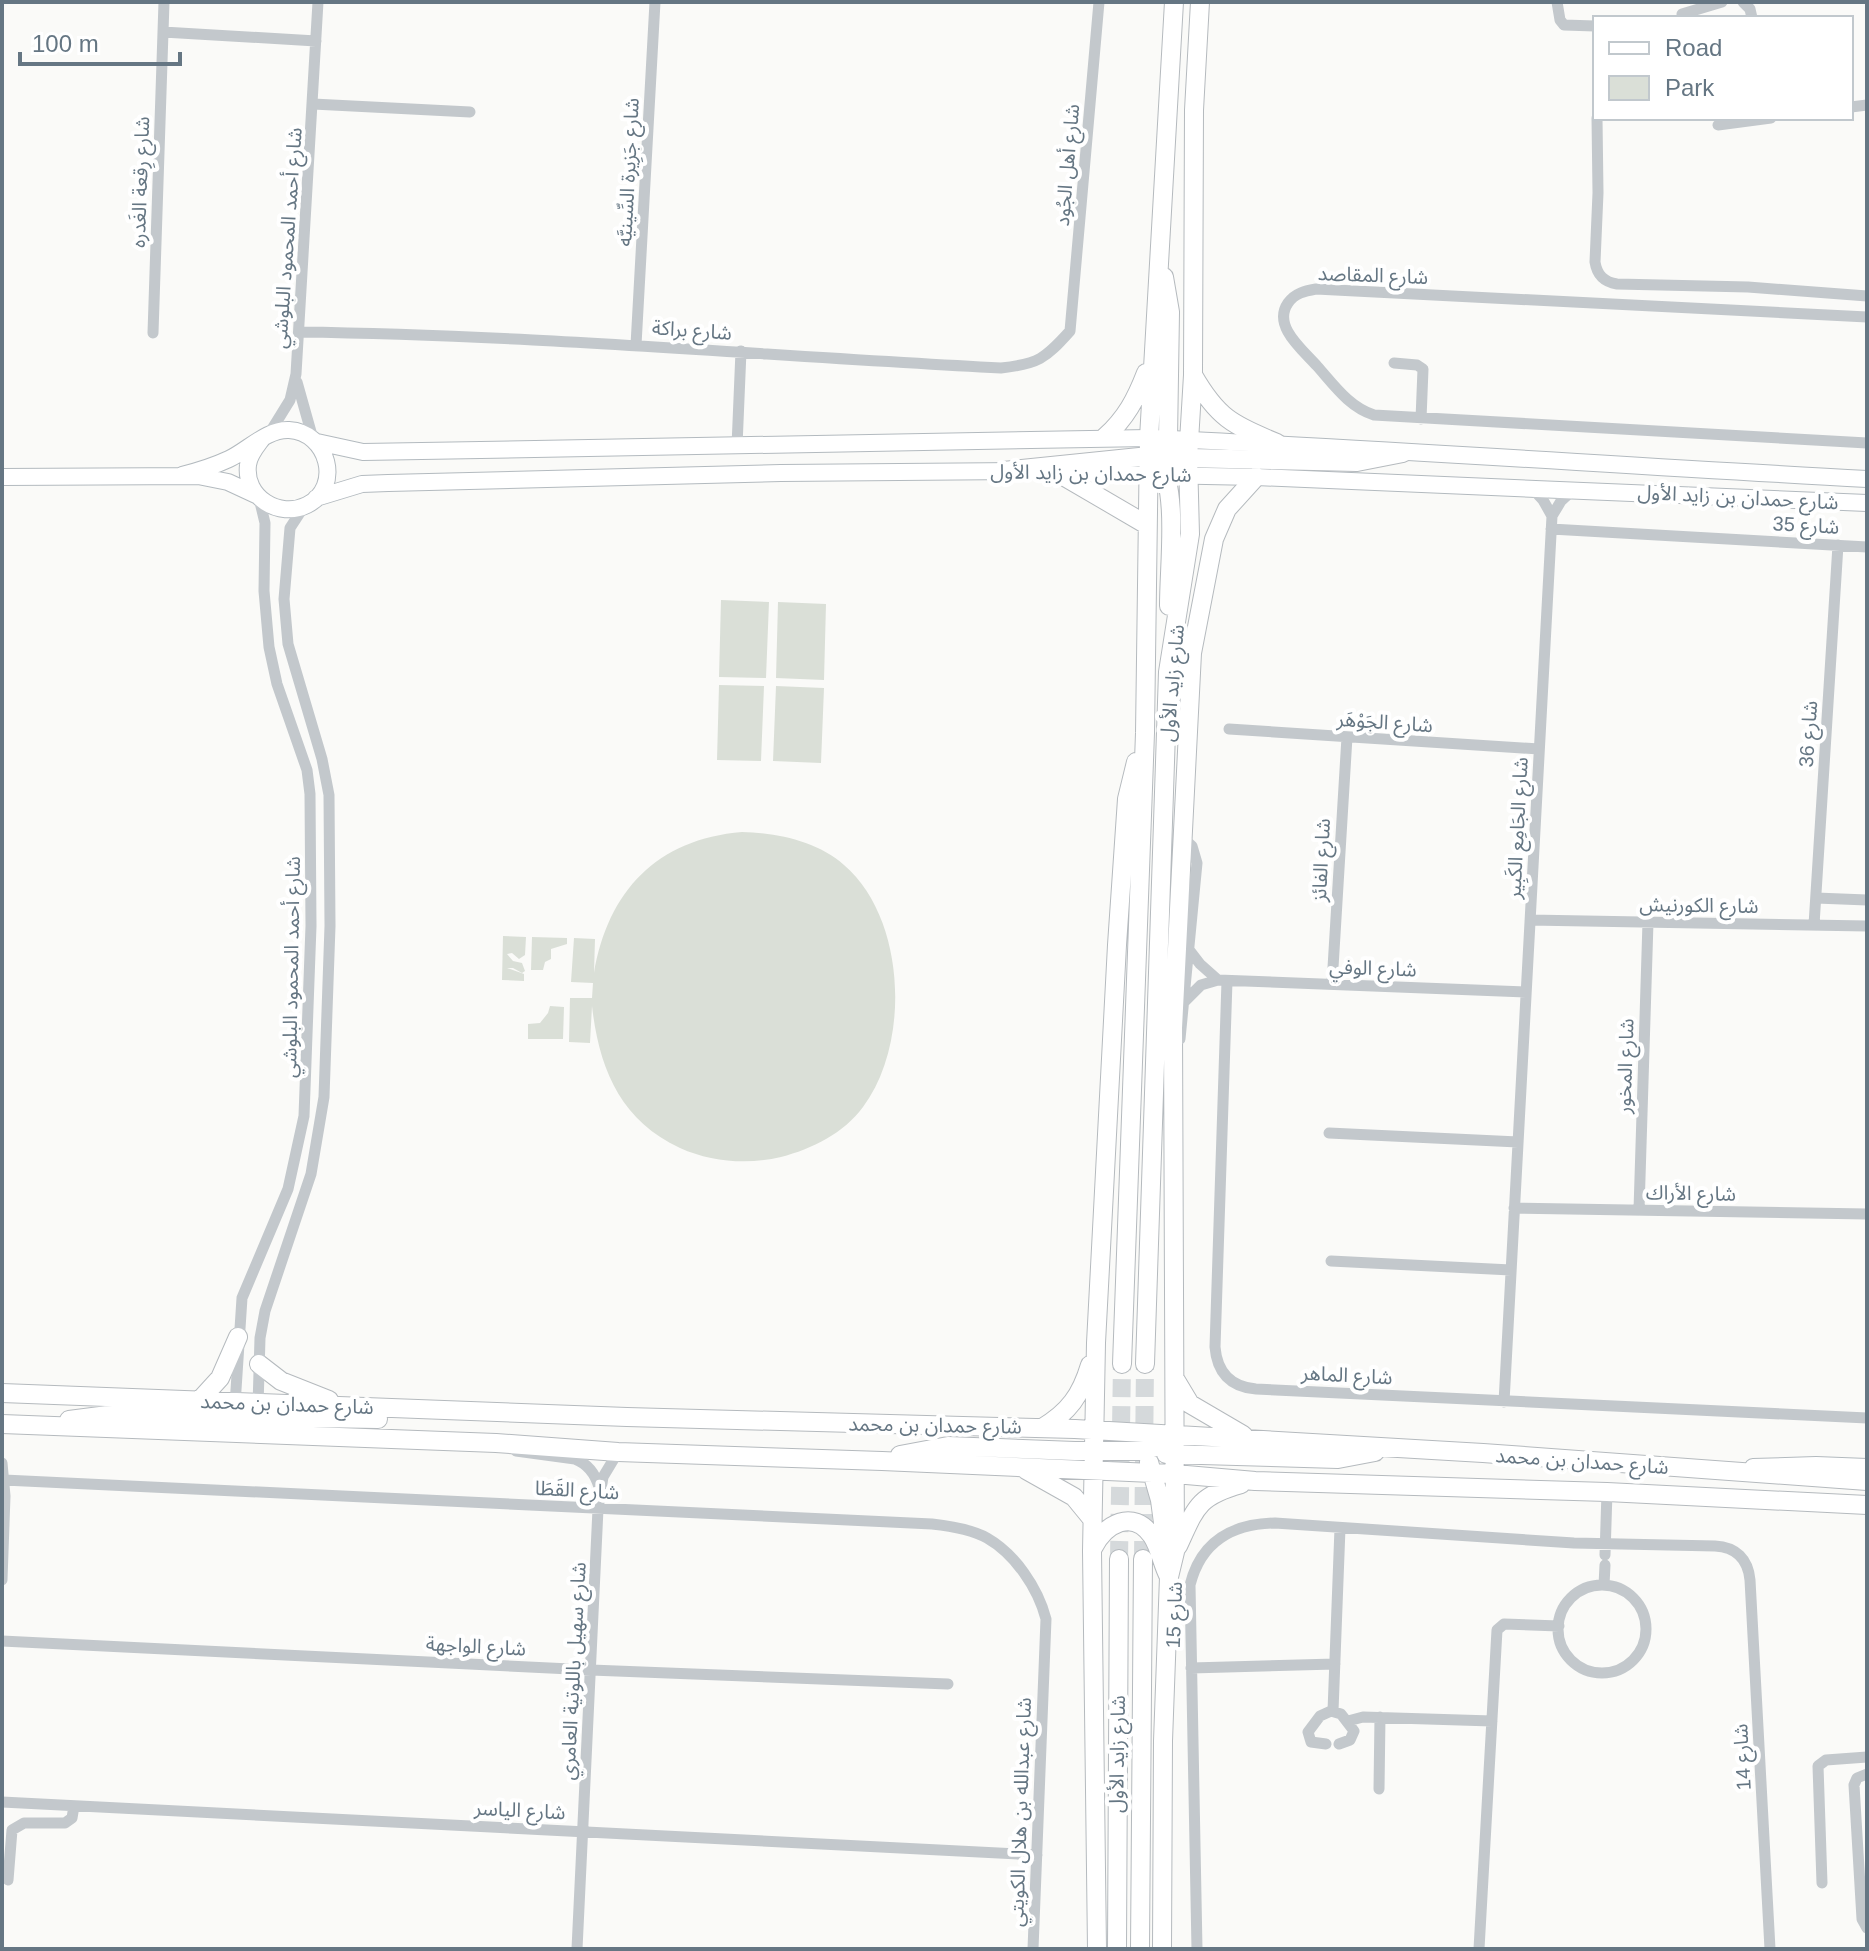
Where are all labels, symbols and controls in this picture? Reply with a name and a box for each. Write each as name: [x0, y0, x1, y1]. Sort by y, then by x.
scale bar: [20, 16, 180, 66]
legend: [1593, 16, 1853, 120]
text: 100 m: [32, 30, 99, 57]
text: Road: [1665, 34, 1722, 61]
text: Park: [1665, 74, 1715, 101]
street label: شارع جَزِيرة السِّينيَّه: [613, 97, 647, 247]
street label: شارع أهل الجُود: [1050, 103, 1087, 227]
street label: شارع رِقعة الغَدره: [127, 116, 158, 248]
street label: شارع أحمد المحمود البلوشي: [268, 127, 310, 350]
street label: شارع المقاصد: [1317, 262, 1429, 292]
street label: شارع براكة: [651, 316, 733, 348]
street label: شارع حمدان بن زايد الأول: [990, 460, 1192, 490]
street label: شارع حمدان بن زايد الأول: [1637, 481, 1839, 517]
street label: شارع 35: [1772, 512, 1840, 542]
street label: شارع زايد الأول: [1156, 623, 1192, 743]
street label: شارع 36: [1795, 700, 1825, 768]
street label: شارع الجَوْهَر: [1335, 708, 1434, 740]
street label: شارع الجَامِع الكَبِير: [1502, 756, 1536, 901]
street label: شارع الفائز: [1308, 818, 1338, 903]
street label: شارع أحمد المحمود البلوشي: [278, 856, 309, 1078]
street label: شارع الكورنيش: [1639, 893, 1759, 921]
street label: شارع الوفي: [1329, 955, 1417, 985]
street label: شارع المخور: [1612, 1018, 1642, 1115]
street label: شارع الأراك: [1646, 1181, 1736, 1209]
street label: شارع الماهر: [1300, 1362, 1393, 1392]
street label: شارع حمدان بن محمد: [200, 1390, 374, 1422]
street label: شارع حمدان بن محمد: [848, 1412, 1022, 1442]
street label: شارع حمدان بن محمد: [1494, 1444, 1669, 1482]
street label: شارع القَطَا: [534, 1477, 620, 1507]
street label: شارع سهيل باللوتية العامري: [556, 1561, 594, 1781]
street label: شارع 15: [1162, 1581, 1190, 1649]
street label: شارع الواجهة: [425, 1632, 527, 1664]
street label: شارع زايد الأول: [1105, 1695, 1133, 1813]
street label: شارع عبدالله بن هلال الكويتي: [1005, 1697, 1040, 1927]
street label: شارع 14: [1729, 1723, 1759, 1791]
street label: شارع الياسر: [473, 1797, 566, 1827]

